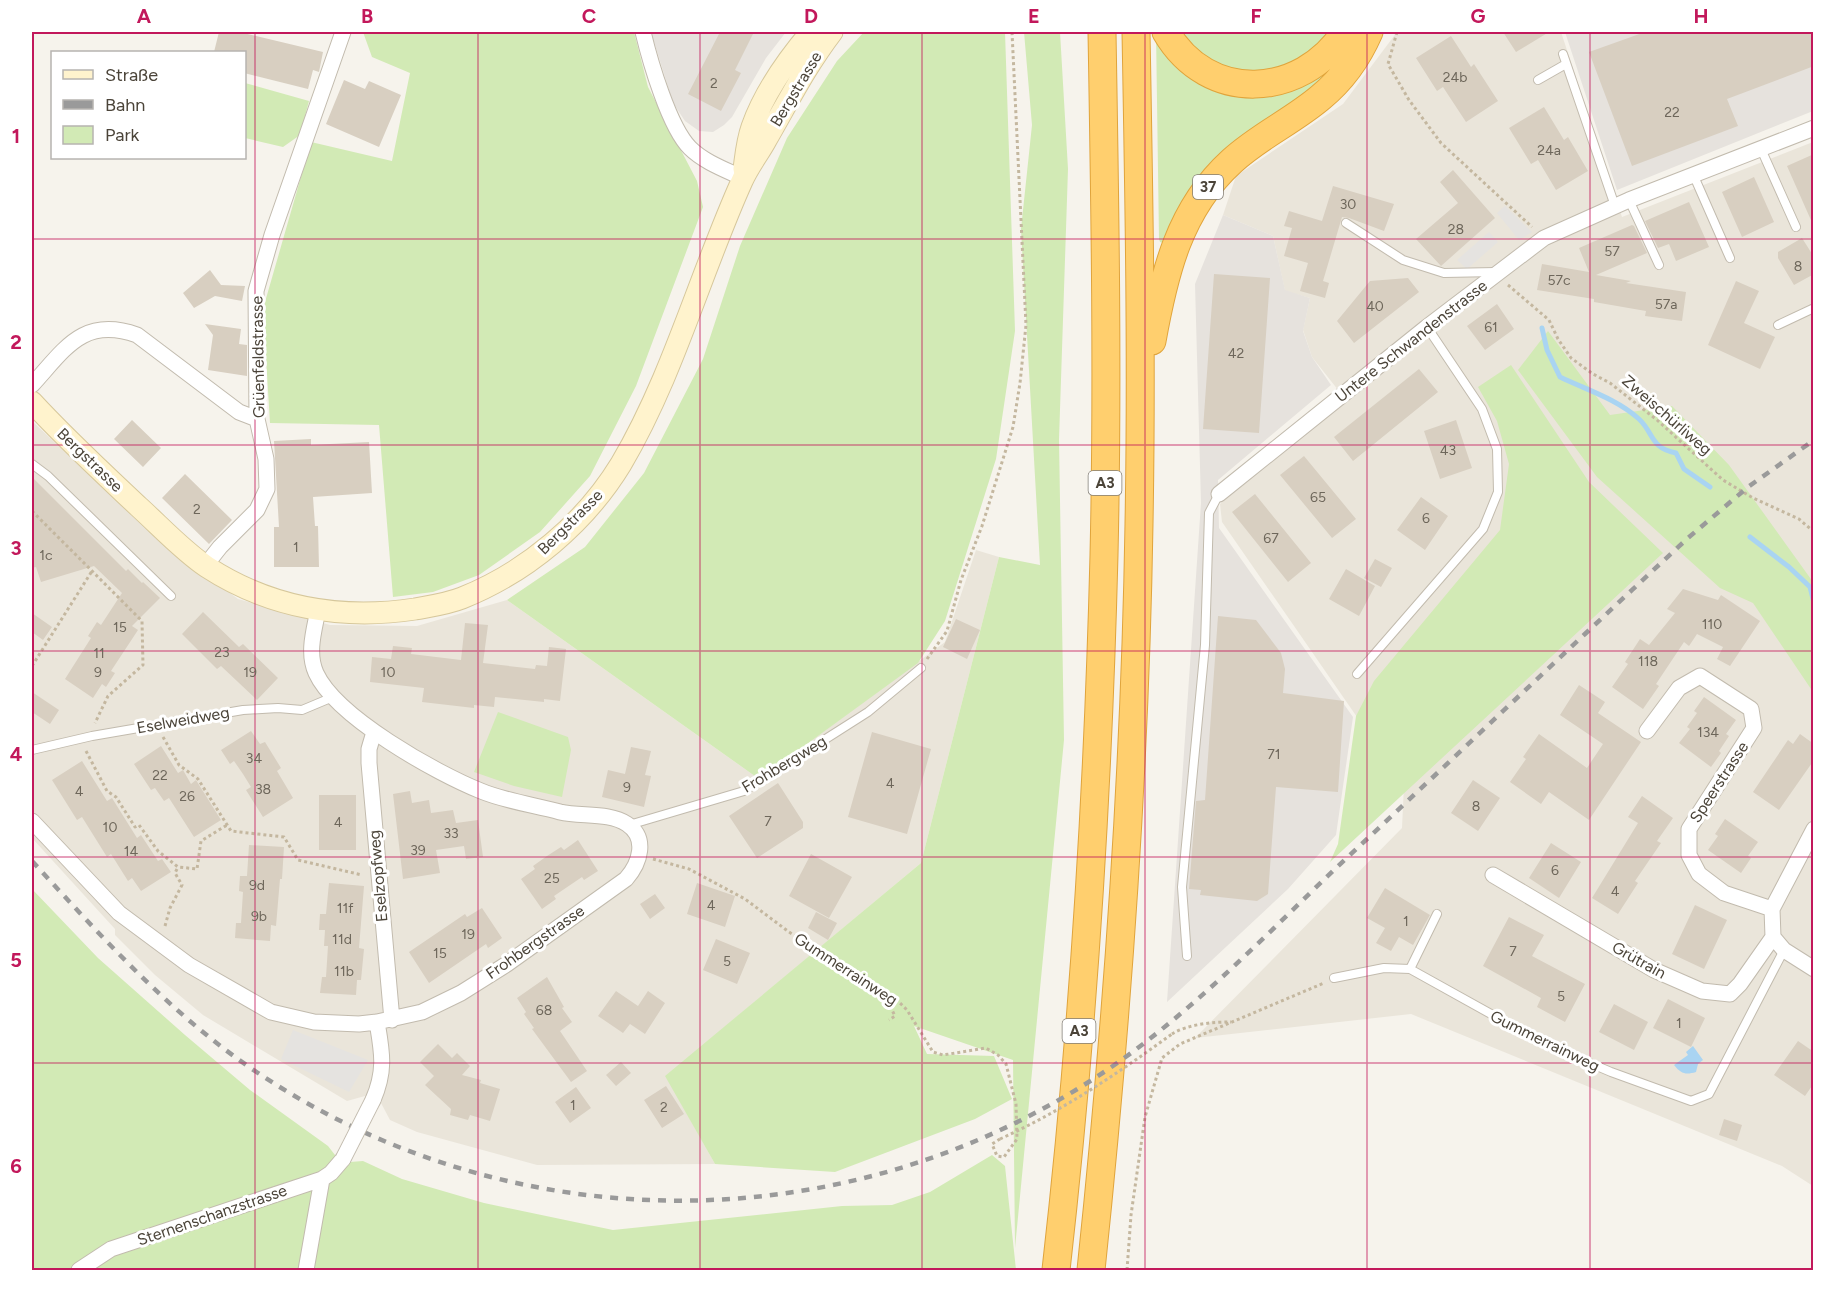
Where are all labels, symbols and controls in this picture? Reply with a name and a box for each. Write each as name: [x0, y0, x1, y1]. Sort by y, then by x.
text: A: [137, 4, 152, 28]
text: B: [361, 4, 373, 28]
text: C: [582, 4, 596, 28]
text: D: [804, 4, 818, 28]
text: E: [1028, 4, 1040, 28]
text: F: [1250, 4, 1262, 28]
text: G: [1471, 4, 1486, 28]
text: H: [1694, 4, 1709, 28]
street label: Bergstrasse: [766, 48, 826, 130]
legend: [51, 51, 246, 159]
text: Straße: [105, 64, 158, 86]
house number: 24b: [1443, 69, 1467, 86]
house number: 2: [710, 75, 718, 92]
text: Bahn: [105, 94, 145, 116]
house number: 22: [1664, 104, 1680, 121]
text: 1: [12, 124, 20, 148]
text: Park: [105, 124, 140, 146]
house number: 24a: [1537, 142, 1561, 159]
road number: 37: [1193, 175, 1223, 199]
house number: 30: [1340, 196, 1356, 213]
house number: 28: [1448, 221, 1464, 238]
house number: 57: [1604, 243, 1620, 260]
house number: 8: [1794, 258, 1802, 275]
house number: 57c: [1547, 272, 1571, 289]
street label: Untere Schwandenstrasse: [1331, 276, 1491, 406]
street label: Grüenfeldstrasse: [247, 295, 269, 418]
house number: 57a: [1655, 296, 1677, 313]
house number: 40: [1366, 298, 1384, 315]
house number: 61: [1484, 319, 1498, 336]
text: 2: [10, 330, 22, 354]
house number: 42: [1228, 345, 1244, 362]
street label: Zweischürliweg: [1618, 371, 1716, 459]
street label: Bergstrasse: [53, 424, 127, 496]
house number: 43: [1440, 442, 1456, 459]
road number: A3: [1088, 471, 1122, 495]
street label: Bergstrasse: [534, 485, 607, 558]
house number: 65: [1310, 489, 1326, 506]
house number: 2: [193, 501, 201, 518]
house number: 6: [1422, 510, 1430, 527]
house number: 67: [1263, 530, 1279, 547]
text: 3: [10, 536, 22, 560]
house number: 1: [293, 539, 299, 556]
house number: 1c: [39, 547, 53, 564]
house number: 110: [1702, 616, 1722, 633]
house number: 15: [113, 619, 127, 636]
house number: 23: [214, 644, 230, 661]
house number: 11: [93, 645, 105, 662]
house number: 118: [1638, 653, 1658, 670]
house number: 9: [94, 664, 102, 681]
house number: 19: [243, 664, 257, 681]
house number: 10: [381, 664, 395, 681]
street label: Eselweidweg: [135, 702, 231, 738]
house number: 134: [1697, 724, 1719, 741]
street label: Frohbergweg: [738, 731, 830, 797]
street label: Speerstrasse: [1686, 738, 1752, 826]
text: 4: [10, 742, 23, 766]
house number: 71: [1267, 746, 1281, 763]
house number: 34: [246, 750, 262, 767]
house number: 22: [152, 767, 168, 784]
house number: 4: [886, 775, 895, 792]
house number: 9: [623, 779, 631, 796]
house number: 38: [255, 781, 271, 798]
house number: 4: [75, 783, 84, 800]
house number: 26: [179, 788, 195, 805]
house number: 8: [1472, 798, 1480, 815]
house number: 7: [764, 813, 772, 830]
house number: 4: [334, 814, 343, 831]
house number: 10: [103, 819, 117, 836]
house number: 33: [443, 825, 459, 842]
street label: Eselzopfweg: [365, 829, 391, 923]
house number: 39: [410, 842, 426, 859]
house number: 14: [124, 843, 139, 860]
house number: 6: [1551, 862, 1559, 879]
house number: 25: [544, 870, 560, 887]
house number: 9d: [249, 877, 265, 894]
house number: 4: [1611, 883, 1620, 900]
house number: 4: [707, 897, 716, 914]
house number: 11f: [337, 900, 354, 917]
street label: Frohbergstrasse: [482, 901, 588, 983]
house number: 9b: [251, 908, 267, 925]
house number: 1: [1403, 913, 1409, 930]
house number: 19: [461, 926, 475, 943]
street label: Gummerrainweg: [791, 929, 901, 1009]
house number: 11d: [332, 931, 352, 948]
street label: Grütrain: [1609, 937, 1669, 983]
house number: 7: [1509, 943, 1517, 960]
house number: 15: [433, 945, 447, 962]
text: 5: [10, 948, 22, 972]
house number: 5: [723, 953, 731, 970]
house number: 11b: [334, 963, 354, 980]
house number: 5: [1557, 988, 1565, 1005]
house number: 68: [536, 1002, 552, 1019]
street label: Gummerrainweg: [1487, 1006, 1603, 1076]
house number: 1: [1676, 1015, 1682, 1032]
road number: A3: [1062, 1019, 1096, 1043]
house number: 1: [570, 1097, 576, 1114]
house number: 2: [660, 1099, 668, 1116]
text: 6: [10, 1154, 22, 1178]
street label: Sternenschanzstrasse: [135, 1180, 290, 1250]

